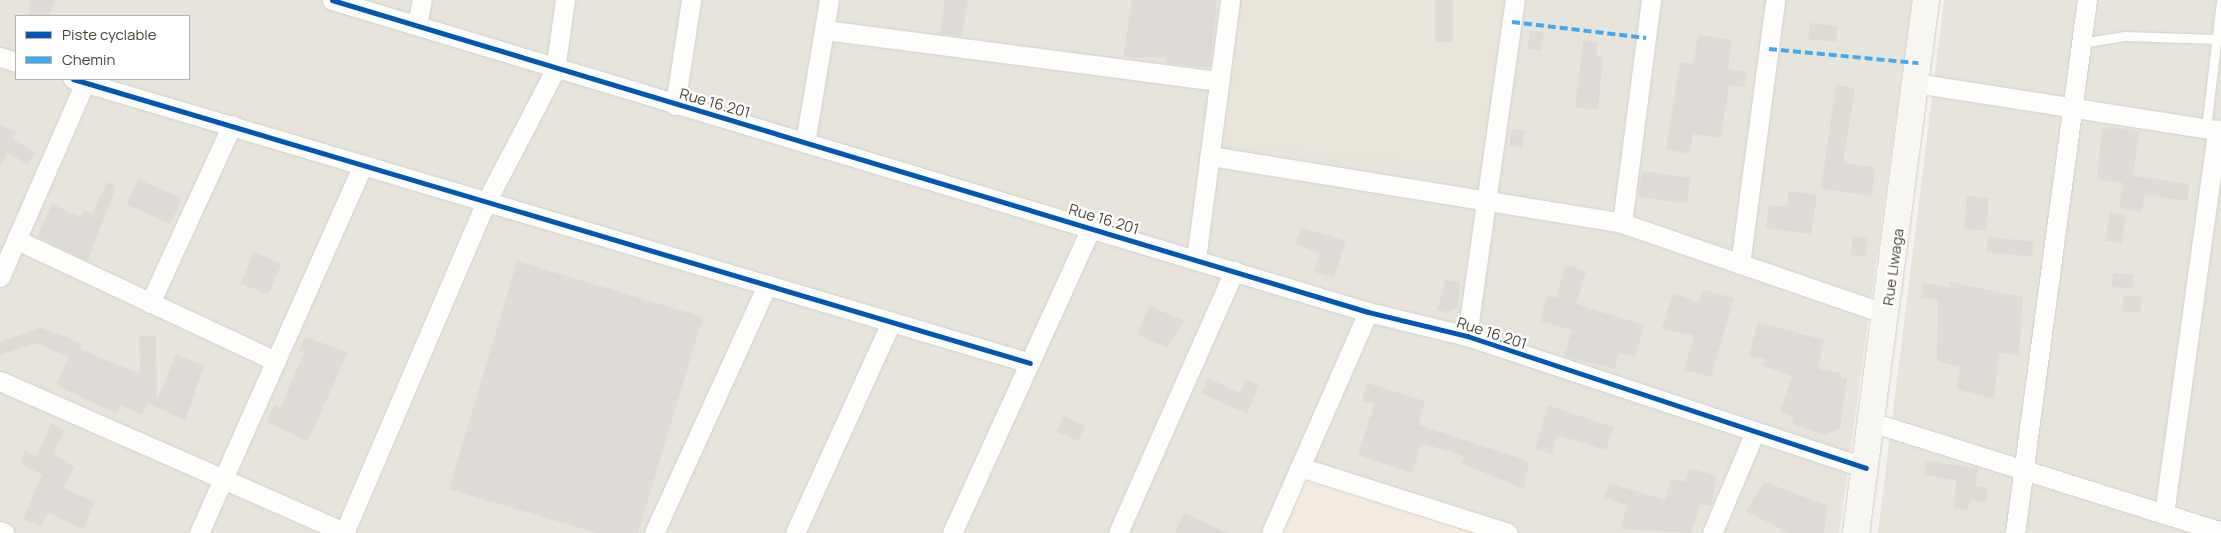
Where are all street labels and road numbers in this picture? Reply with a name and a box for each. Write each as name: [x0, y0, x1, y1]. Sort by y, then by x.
street label: Rue 16.201: [678, 84, 752, 122]
street label: Rue 16.201: [1067, 200, 1141, 238]
street label: Rue Liwaga: [1879, 227, 1907, 307]
street label: Rue 16.201: [1455, 313, 1529, 353]

